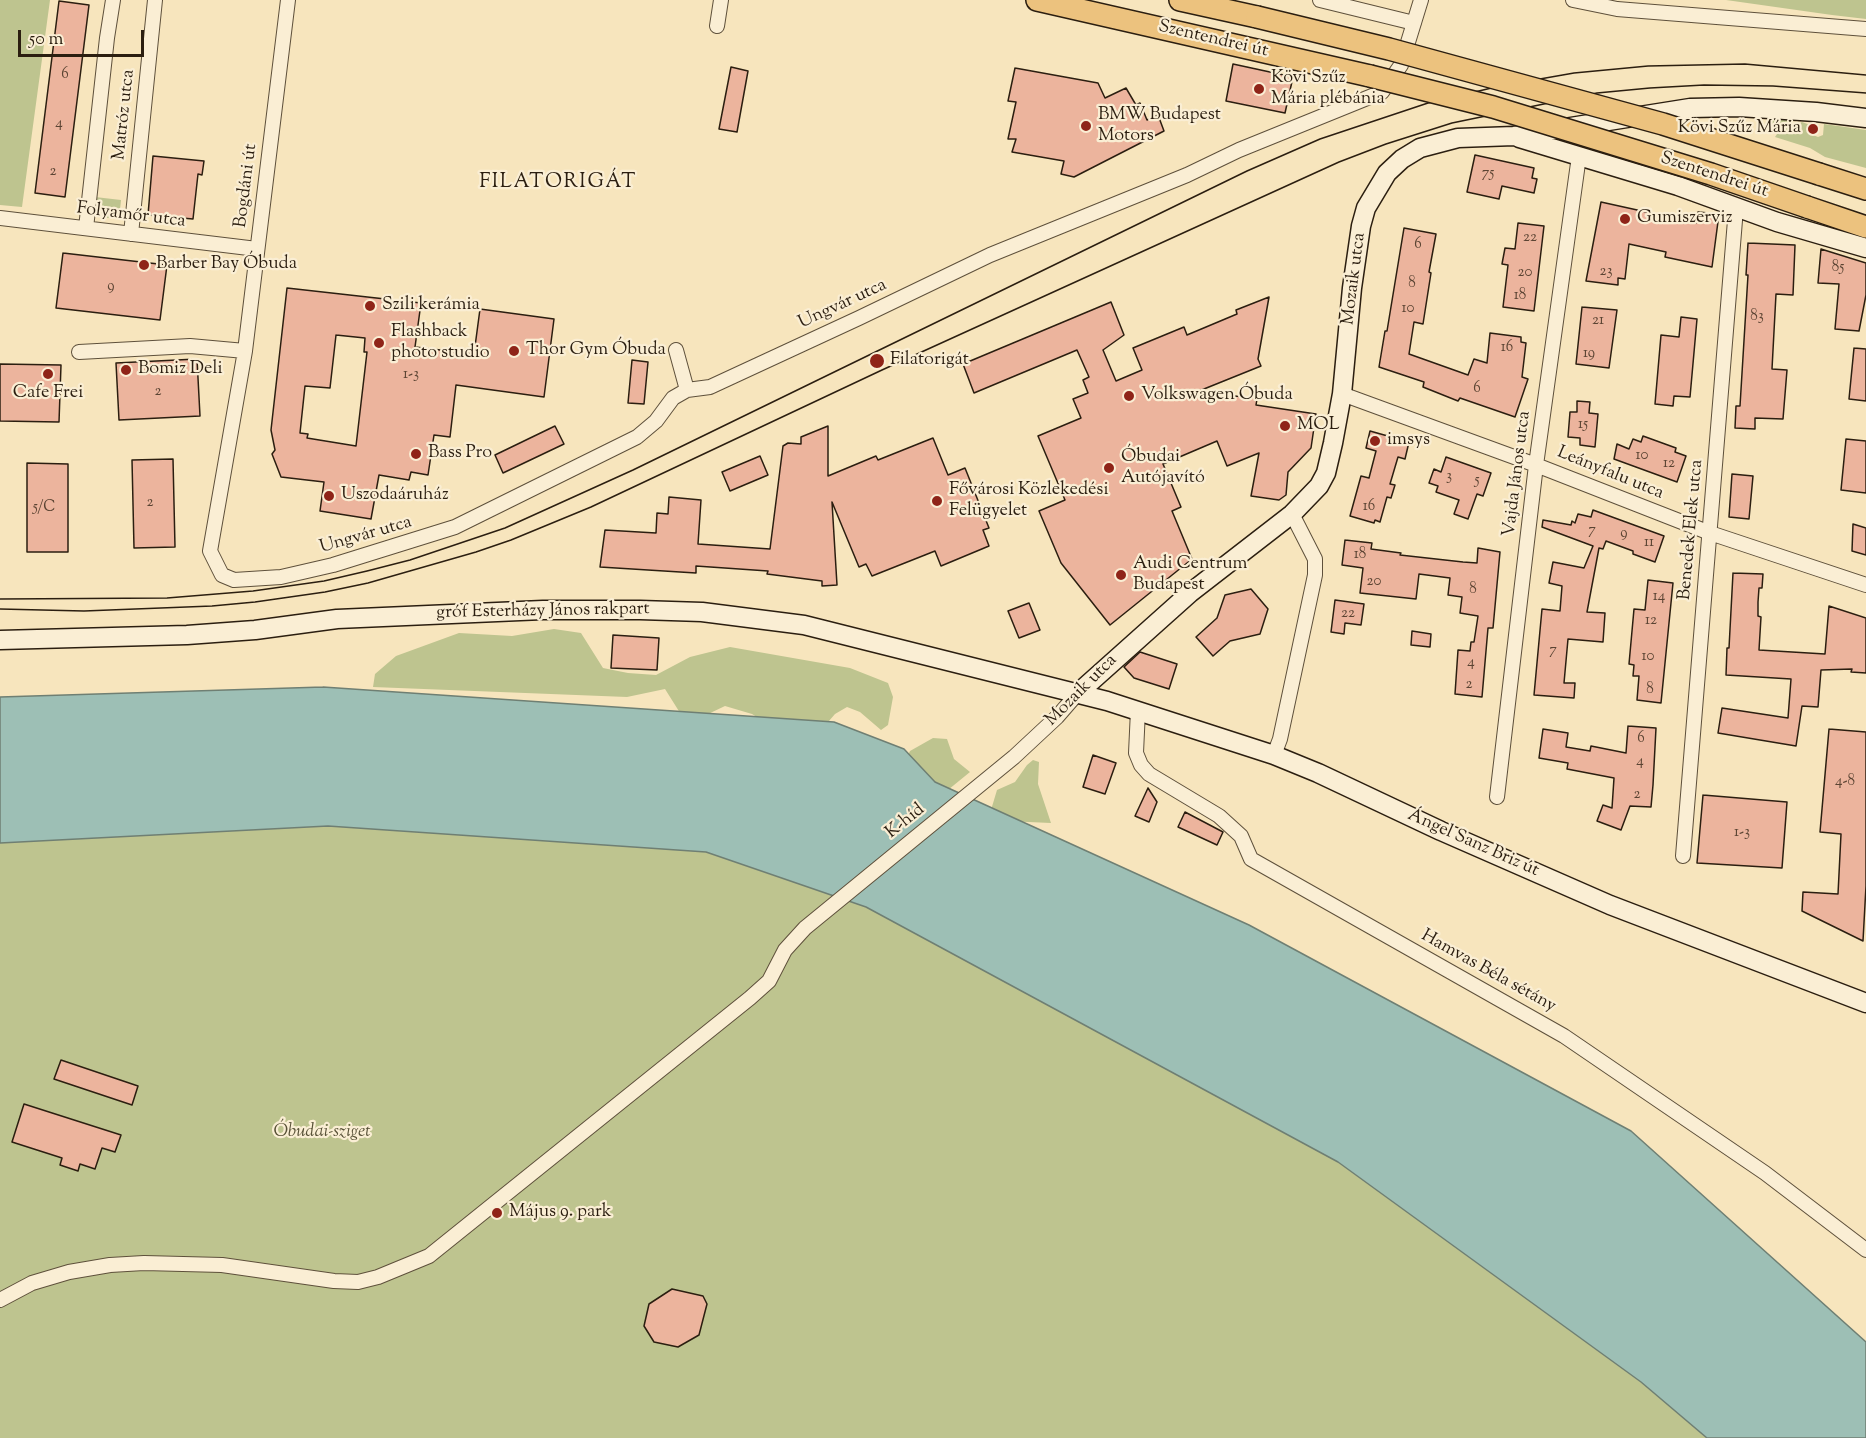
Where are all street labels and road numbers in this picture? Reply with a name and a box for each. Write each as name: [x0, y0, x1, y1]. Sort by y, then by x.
street label: Szentendrei út: [1156, 17, 1270, 63]
street label: Matróz utca: [110, 69, 140, 161]
street label: Bogdáni út: [231, 143, 263, 229]
street label: Szentendrei út: [1657, 148, 1771, 204]
street label: Folyamőr utca: [75, 199, 187, 233]
street label: Mozaik utca: [1339, 232, 1371, 326]
street label: Ungvár utca: [795, 275, 891, 335]
street label: Vajda János utca: [1500, 410, 1536, 538]
street label: Leányfalu utca: [1554, 443, 1666, 505]
street label: Benedek Elek utca: [1675, 459, 1709, 601]
street label: Ungvár utca: [317, 513, 415, 559]
street label: gróf Esterházy János rakpart: [436, 599, 650, 625]
street label: Mozaik utca: [1042, 651, 1122, 731]
street label: K-híd: [882, 800, 930, 844]
street label: Ángel Sanz Briz út: [1404, 805, 1542, 883]
street label: Hamvas Béla sétány: [1417, 926, 1559, 1018]

